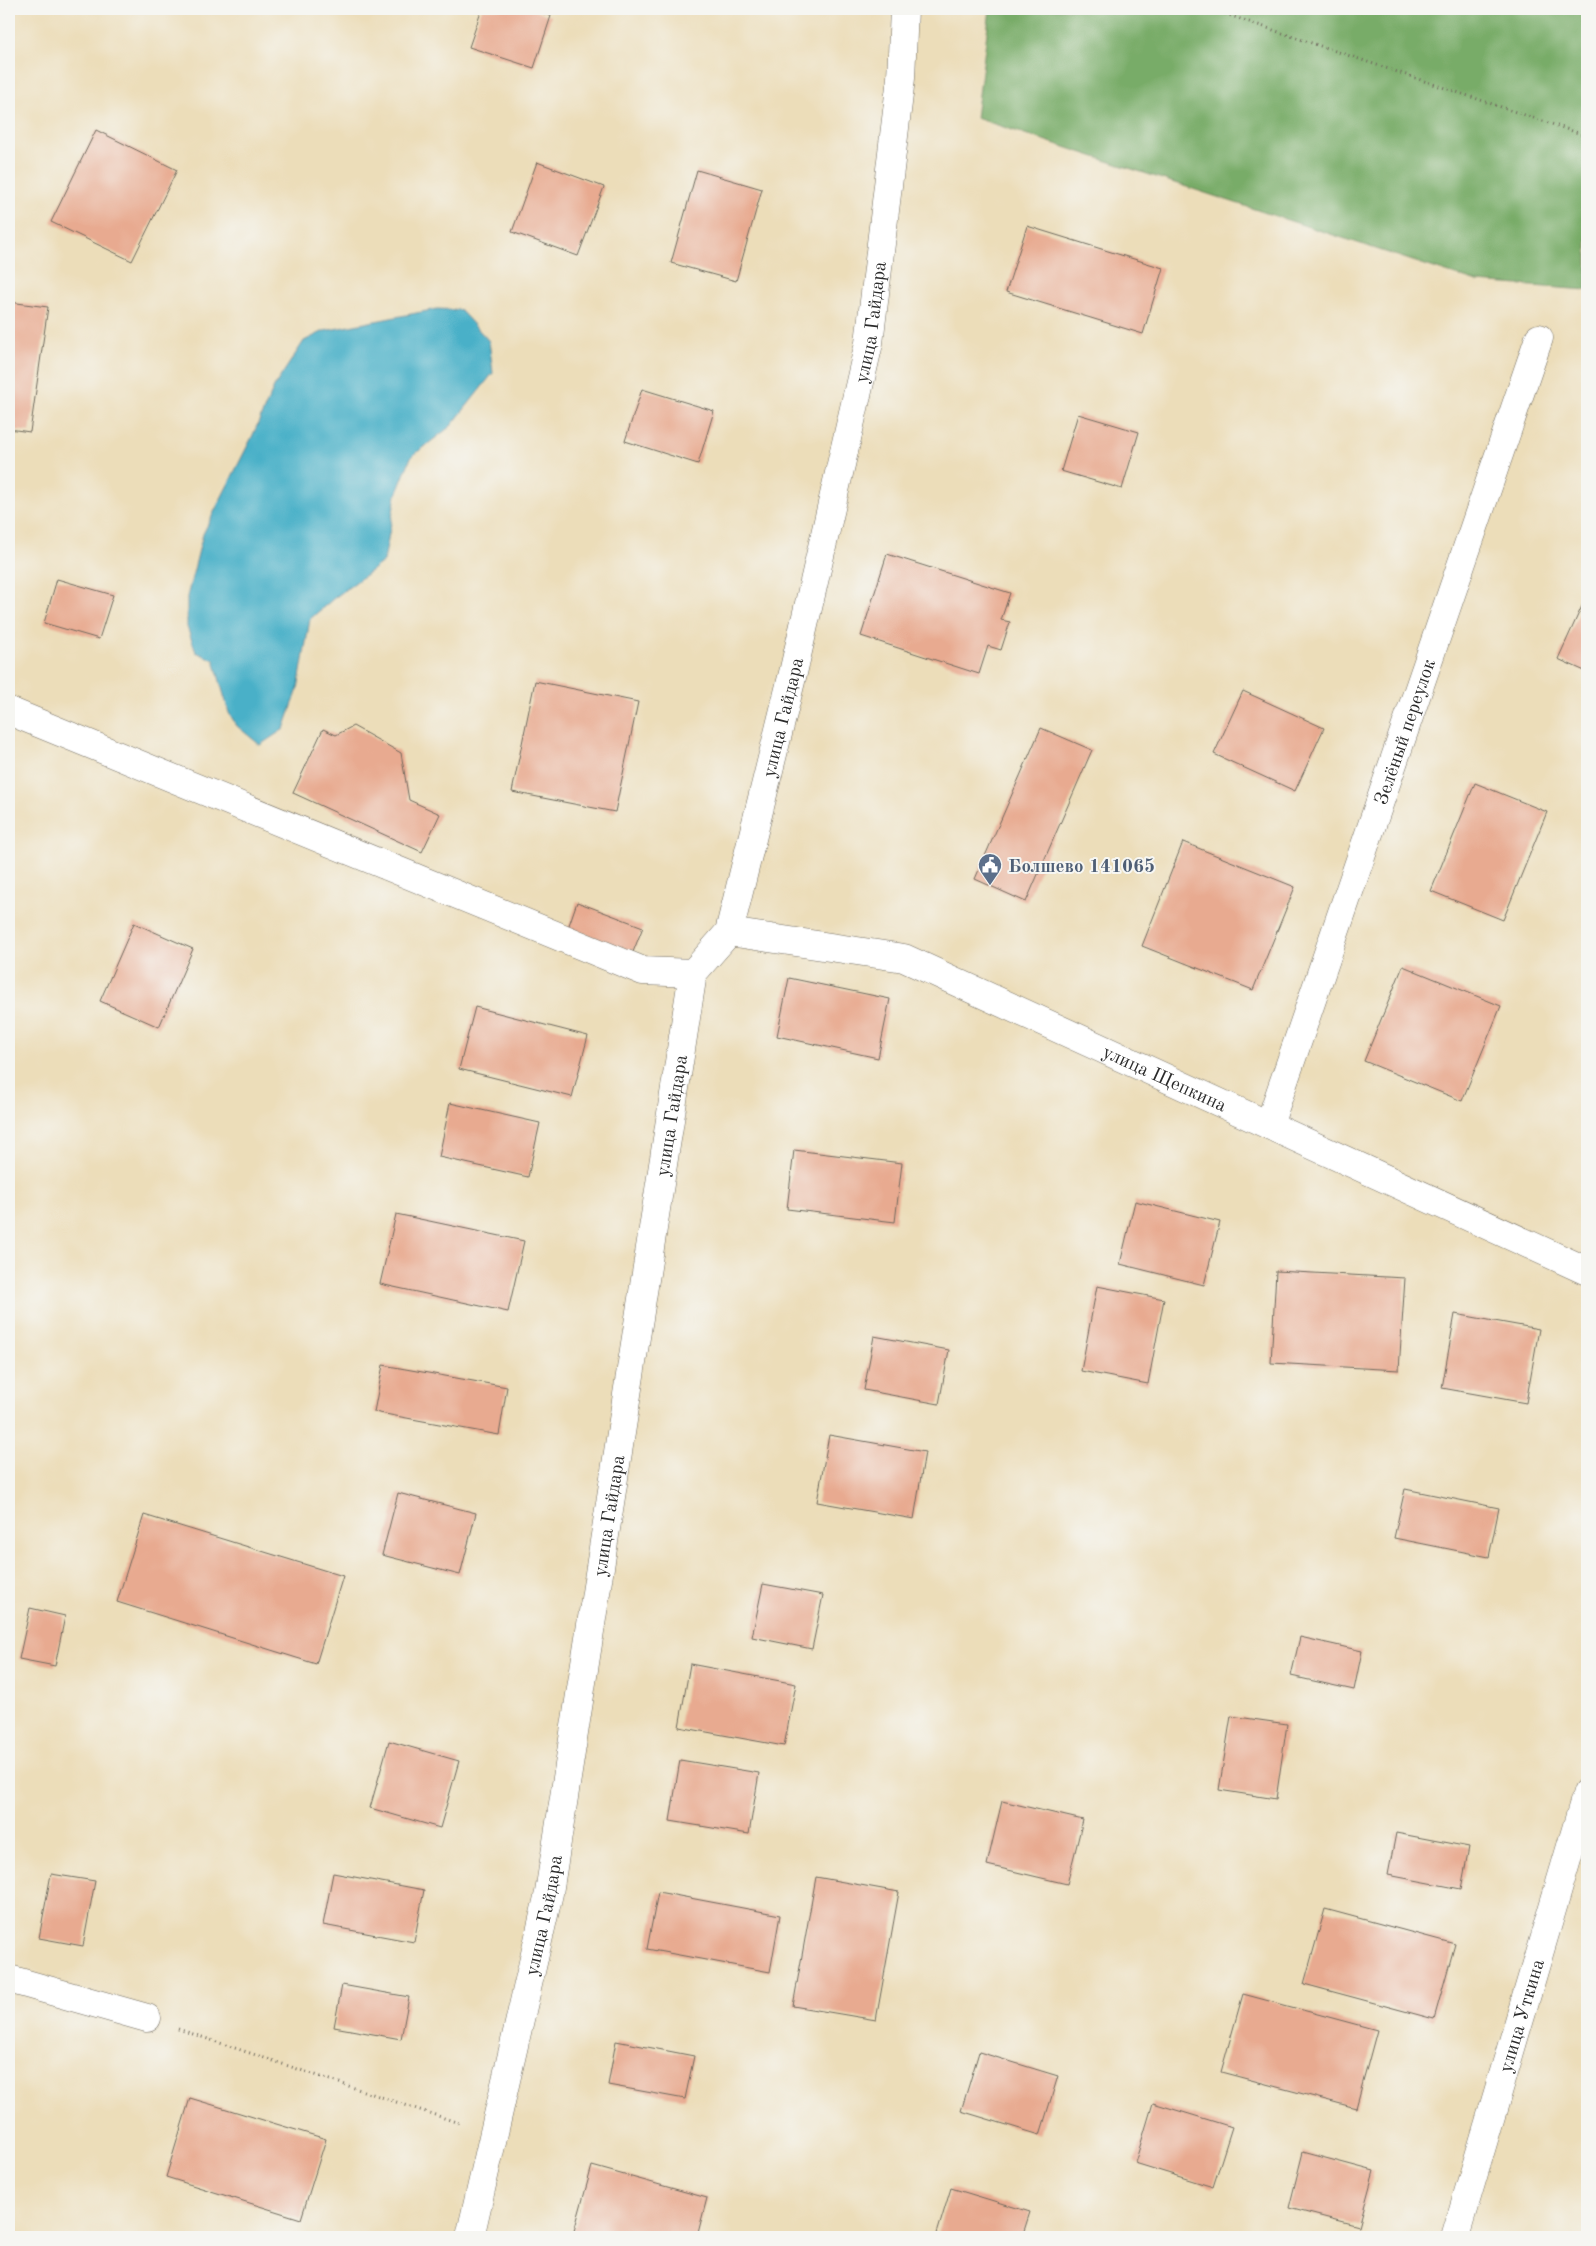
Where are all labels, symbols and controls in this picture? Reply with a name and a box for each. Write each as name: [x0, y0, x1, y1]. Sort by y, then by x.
street label: улица Гайдара: [853, 260, 891, 385]
street label: улица Гайдара: [761, 655, 808, 780]
street label: Зелёный переулок: [1373, 657, 1440, 808]
public building icon: Болшево 141065: [977, 852, 1003, 886]
place label: Болшево 141065: [1008, 858, 1155, 877]
street label: улица Щепкина: [1099, 1043, 1229, 1117]
street label: улица Гайдара: [654, 1053, 692, 1178]
street label: улица Гайдара: [592, 1453, 630, 1578]
street label: улица Гайдара: [523, 1853, 567, 1978]
street label: улица Уткина: [1497, 1957, 1549, 2075]

